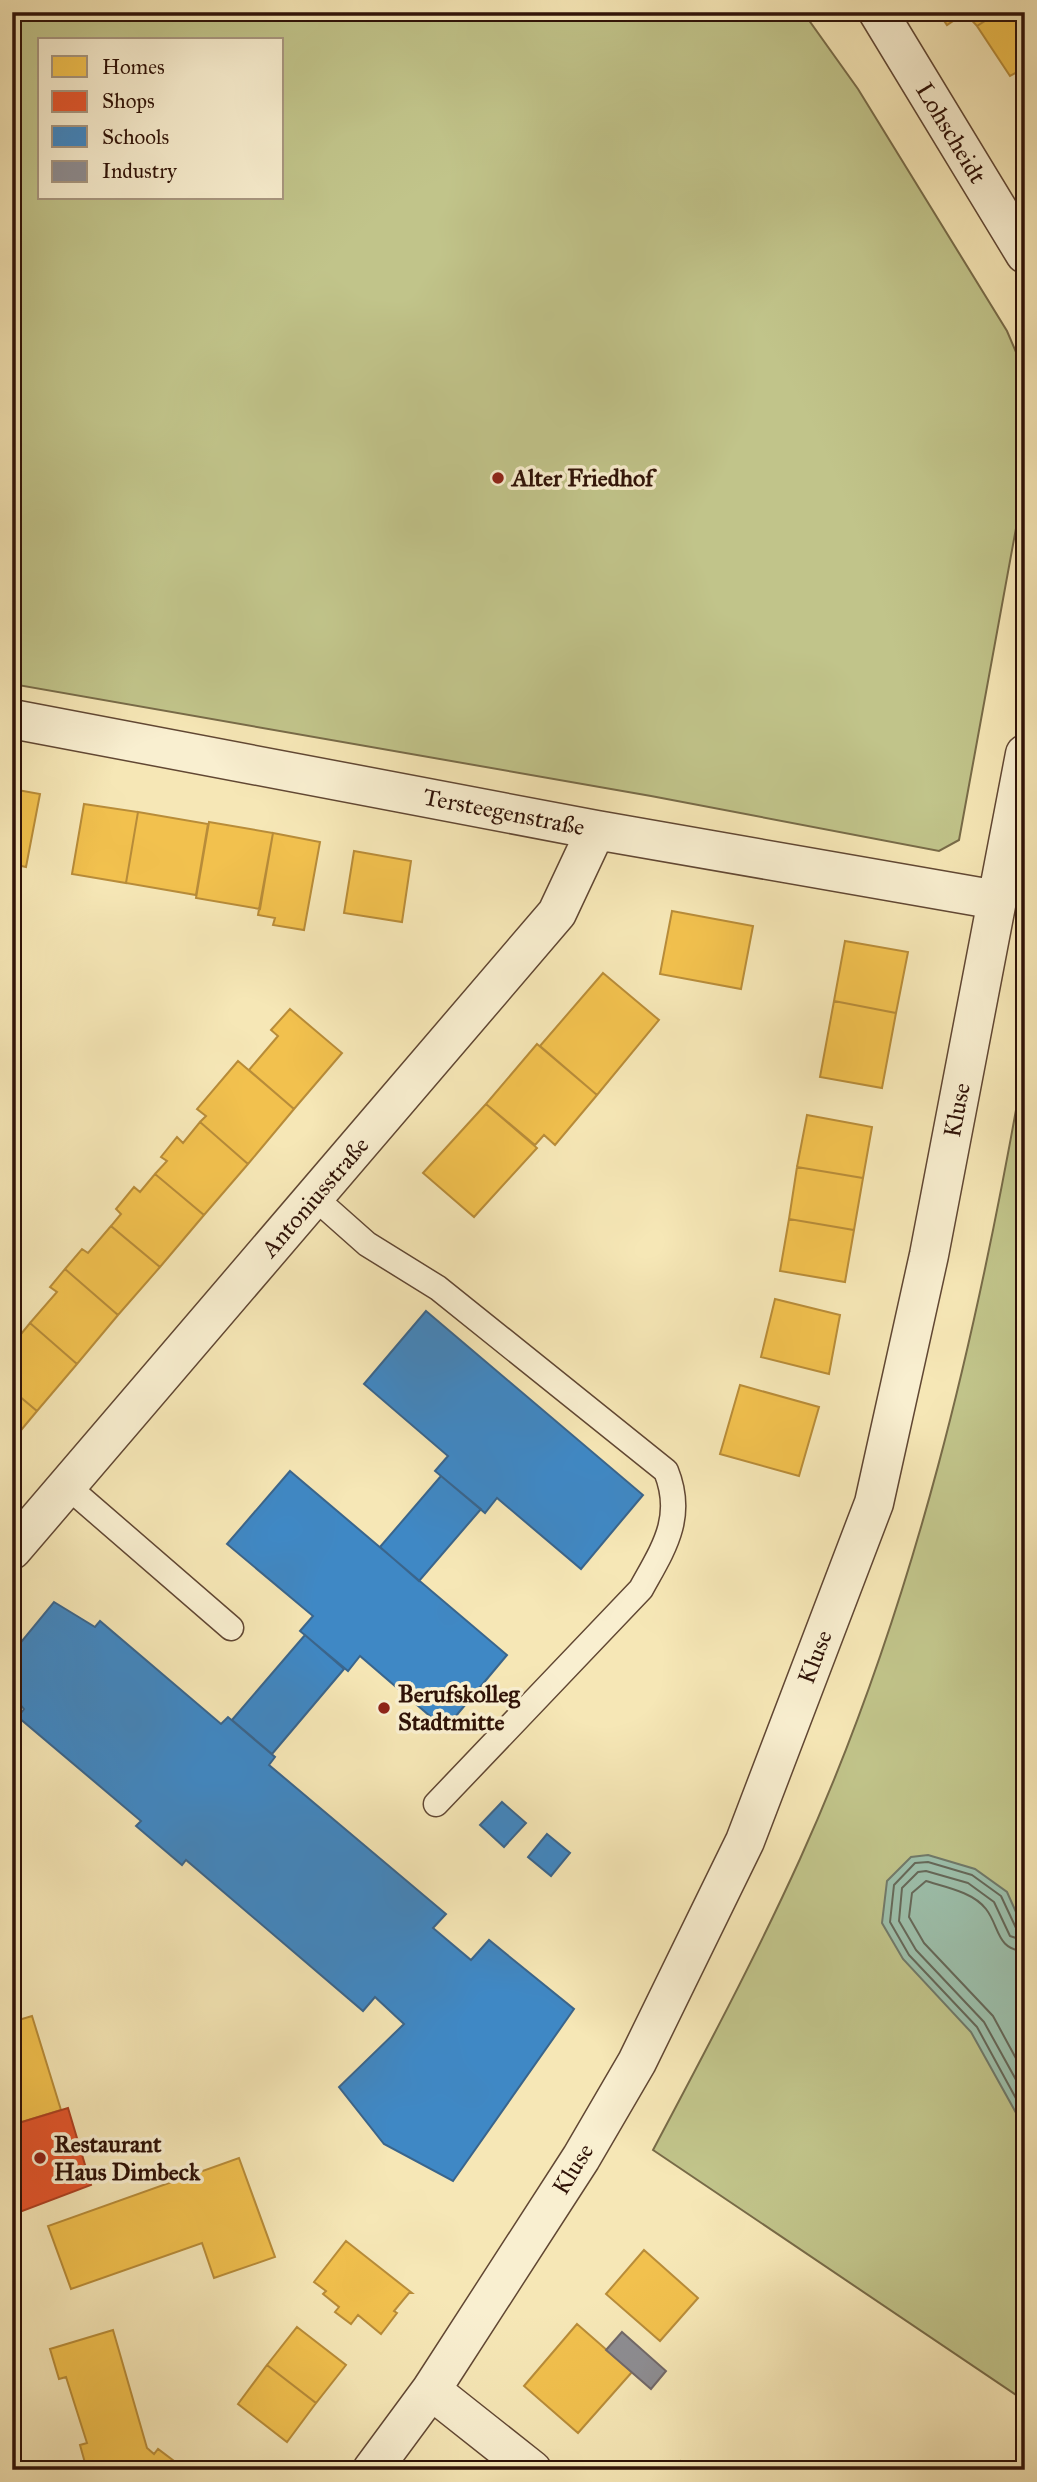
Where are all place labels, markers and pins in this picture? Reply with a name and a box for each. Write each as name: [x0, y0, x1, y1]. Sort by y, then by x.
place label: Alter Friedhof: [510, 463, 657, 493]
marker: Alter Friedhof: [490, 470, 506, 486]
place label: Berufskolleg Stadtmitte: [398, 1679, 521, 1737]
marker: Berufskolleg Stadtmitte: [376, 1700, 392, 1716]
place label: Restaurant Haus Dimbeck: [54, 2129, 201, 2187]
marker: Restaurant Haus Dimbeck: [32, 2150, 48, 2166]

